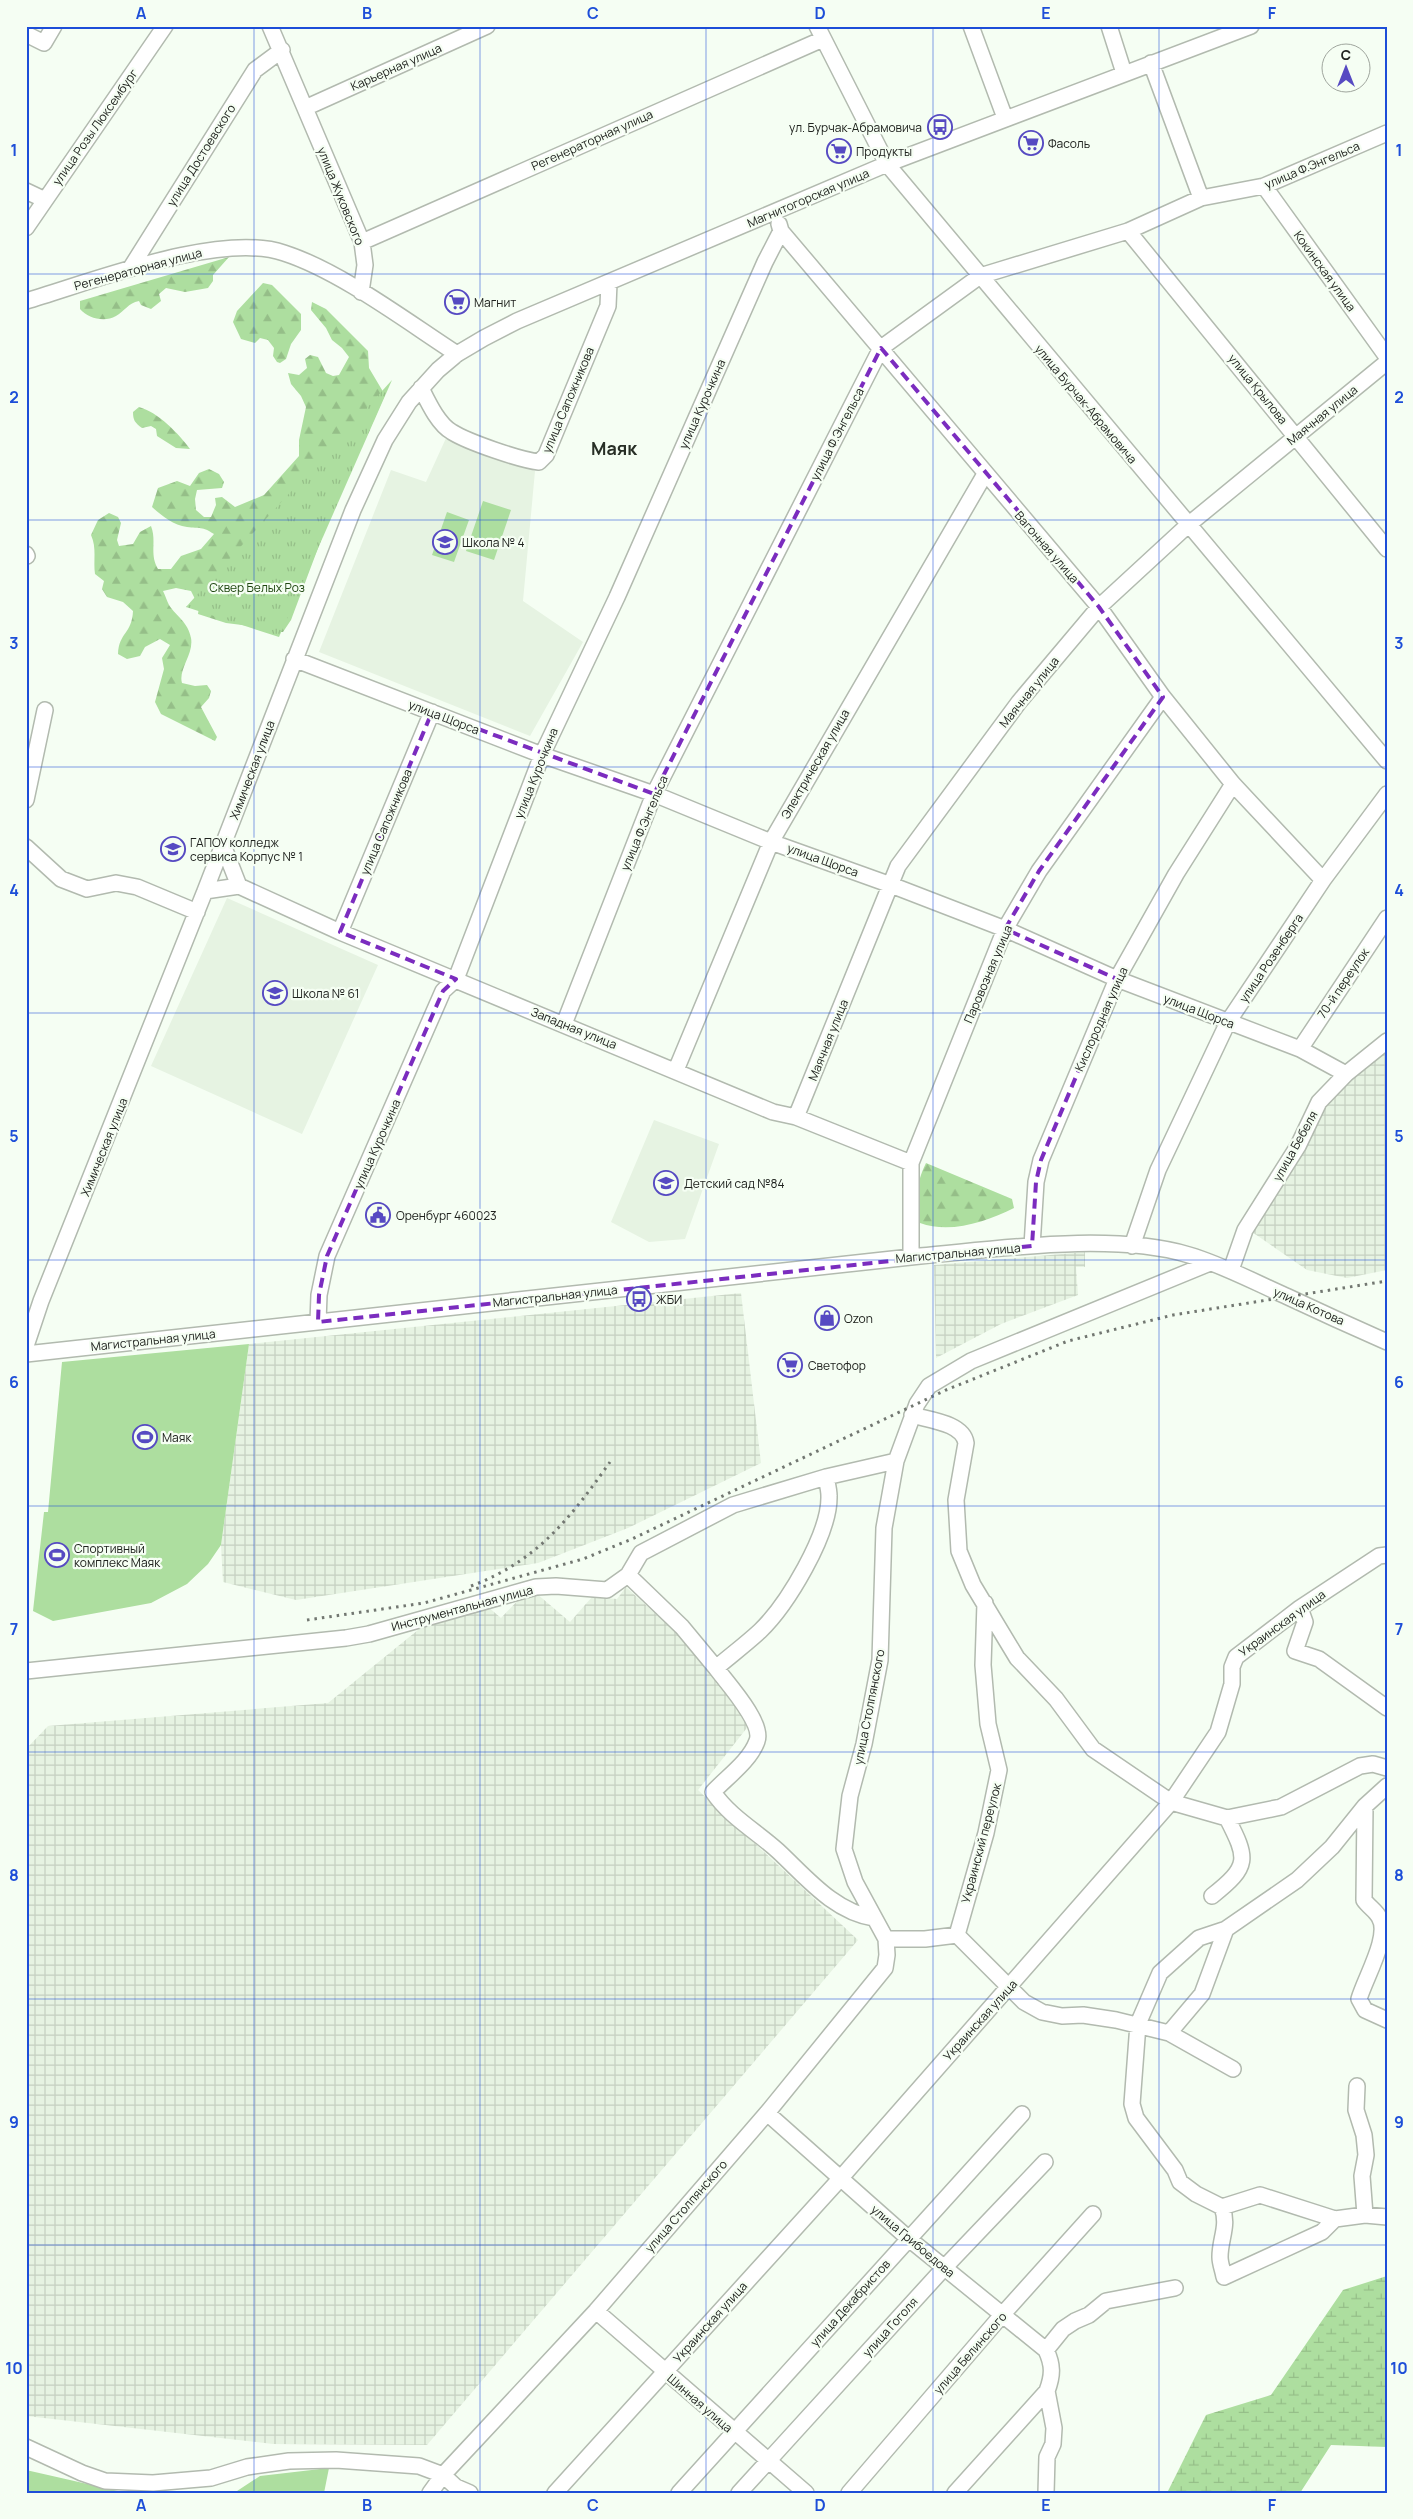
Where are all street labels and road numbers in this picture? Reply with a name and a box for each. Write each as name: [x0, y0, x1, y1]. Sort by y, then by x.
street label: Карьерная улица: [348, 39, 444, 95]
street label: улица Розы Люксембург: [48, 65, 142, 189]
street label: улица Достоевского: [163, 101, 239, 209]
street label: Регенераторная улица: [528, 105, 656, 175]
street label: улица Ф.Энгельса: [1262, 137, 1362, 193]
street label: улица Жуковского: [314, 144, 368, 248]
street label: Магнитогорская улица: [744, 165, 872, 231]
street label: Кокинская улица: [1290, 227, 1360, 315]
street label: Регенераторная улица: [72, 244, 204, 294]
street label: улица Бурчак-Абрамовича: [1031, 341, 1141, 467]
street label: улица Сапожникова: [538, 344, 598, 456]
street label: улица Крылова: [1224, 350, 1292, 428]
street label: улица Курочкина: [675, 356, 729, 452]
street label: Маячная улица: [1283, 381, 1361, 449]
street label: улица Ф.Энгельса: [806, 385, 868, 483]
street label: Вагонная улица: [1011, 507, 1083, 587]
street label: Маячная улица: [995, 653, 1063, 731]
street label: улица Щорса: [406, 696, 482, 738]
street label: Электрическая улица: [777, 706, 853, 822]
street label: Химическая улица: [225, 718, 279, 822]
street label: улица Курочкина: [510, 725, 562, 821]
street label: улица Сапожникова: [356, 766, 416, 878]
street label: улица Ф.Энгельса: [616, 773, 672, 873]
street label: улица Щорса: [785, 839, 861, 881]
street label: улица Розенберга: [1235, 910, 1307, 1006]
street label: Паровозная улица: [960, 922, 1016, 1026]
street label: 70-й переулок: [1313, 944, 1373, 1022]
street label: Кислородная улица: [1070, 964, 1132, 1074]
street label: улица Щорса: [1161, 990, 1237, 1032]
street label: Маячная улица: [804, 997, 852, 1083]
street label: Западная улица: [529, 1003, 619, 1053]
street label: Химическая улица: [76, 1095, 132, 1199]
street label: улица Курочкина: [350, 1096, 404, 1192]
street label: улица Бебеля: [1269, 1108, 1321, 1184]
street label: Магистральная улица: [895, 1239, 1021, 1267]
street label: Магистральная улица: [492, 1281, 618, 1311]
street label: улица Котова: [1271, 1283, 1347, 1329]
street label: Магистральная улица: [90, 1325, 216, 1355]
street label: Инструментальная улица: [389, 1581, 535, 1635]
street label: Украинская улица: [1235, 1586, 1329, 1660]
street label: улица Столпянского: [849, 1648, 889, 1766]
street label: Украинский переулок: [957, 1780, 1005, 1905]
street label: Украинская улица: [939, 1976, 1021, 2064]
street label: улица Столпянского: [641, 2156, 731, 2256]
street label: улица Грибоедова: [868, 2201, 958, 2281]
street label: улица Декабристов: [806, 2255, 894, 2350]
street label: Украинская улица: [669, 2278, 751, 2366]
street label: улица Гоголя: [859, 2293, 921, 2361]
street label: улица Белинского: [930, 2308, 1010, 2398]
street label: Шинная улица: [664, 2370, 736, 2436]

